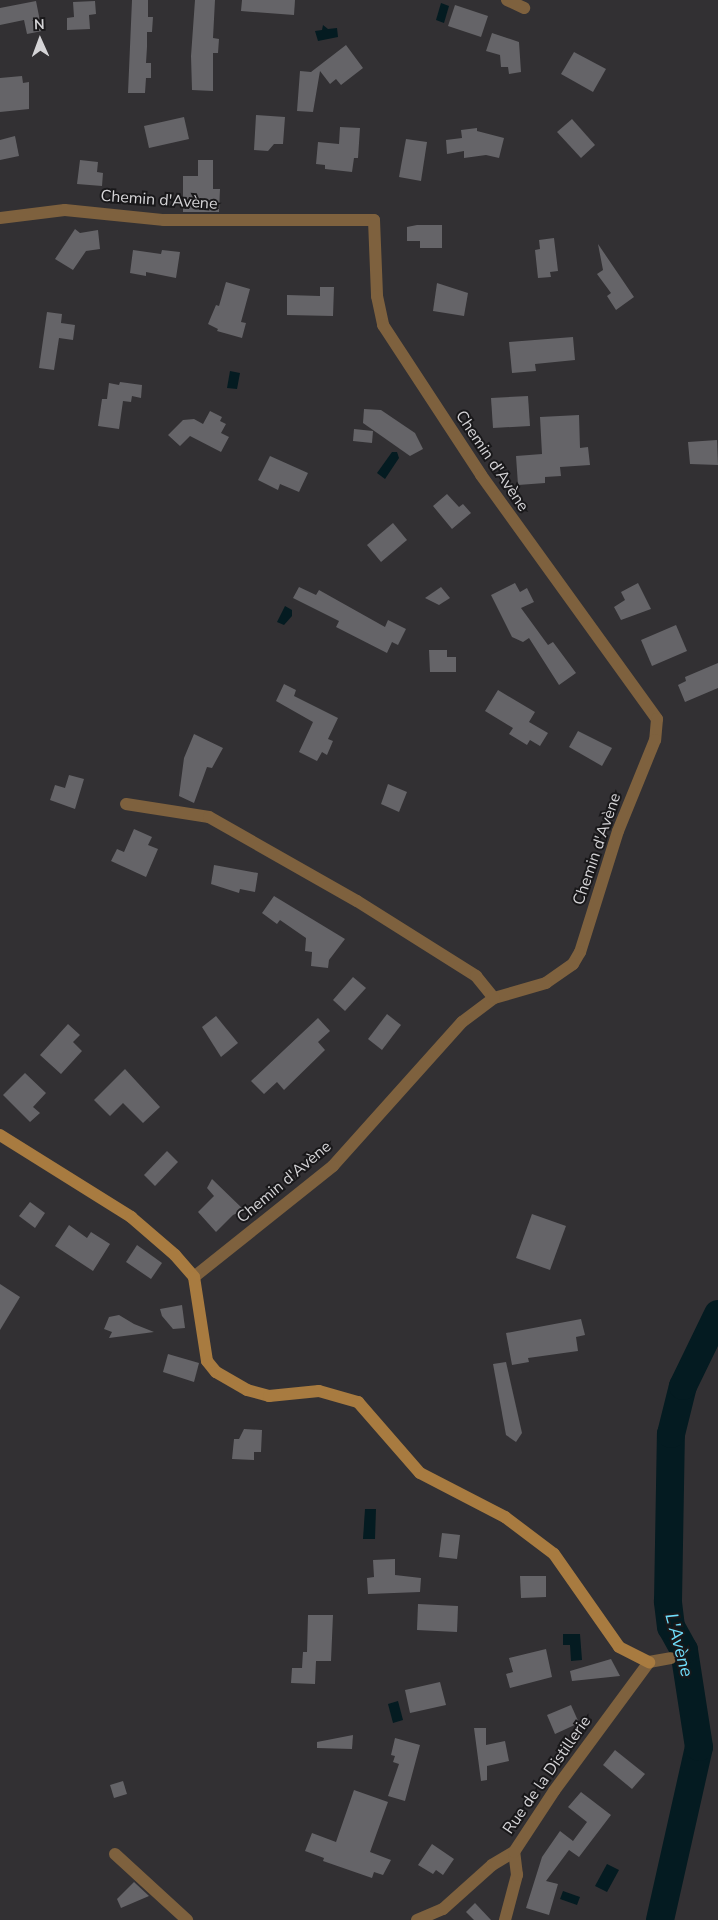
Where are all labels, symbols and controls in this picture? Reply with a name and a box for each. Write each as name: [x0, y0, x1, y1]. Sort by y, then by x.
north arrow: [15, 15, 65, 65]
text: N: [34, 15, 45, 34]
street label: Chemin d'Avène: [100, 186, 218, 214]
street label: Chemin d'Avène: [451, 407, 533, 515]
street label: Chemin d'Avène: [569, 790, 625, 908]
street label: Chemin d'Avène: [233, 1137, 335, 1227]
water label: L'Avène: [660, 1611, 698, 1679]
street label: Rue de la Distillerie: [499, 1712, 595, 1838]

